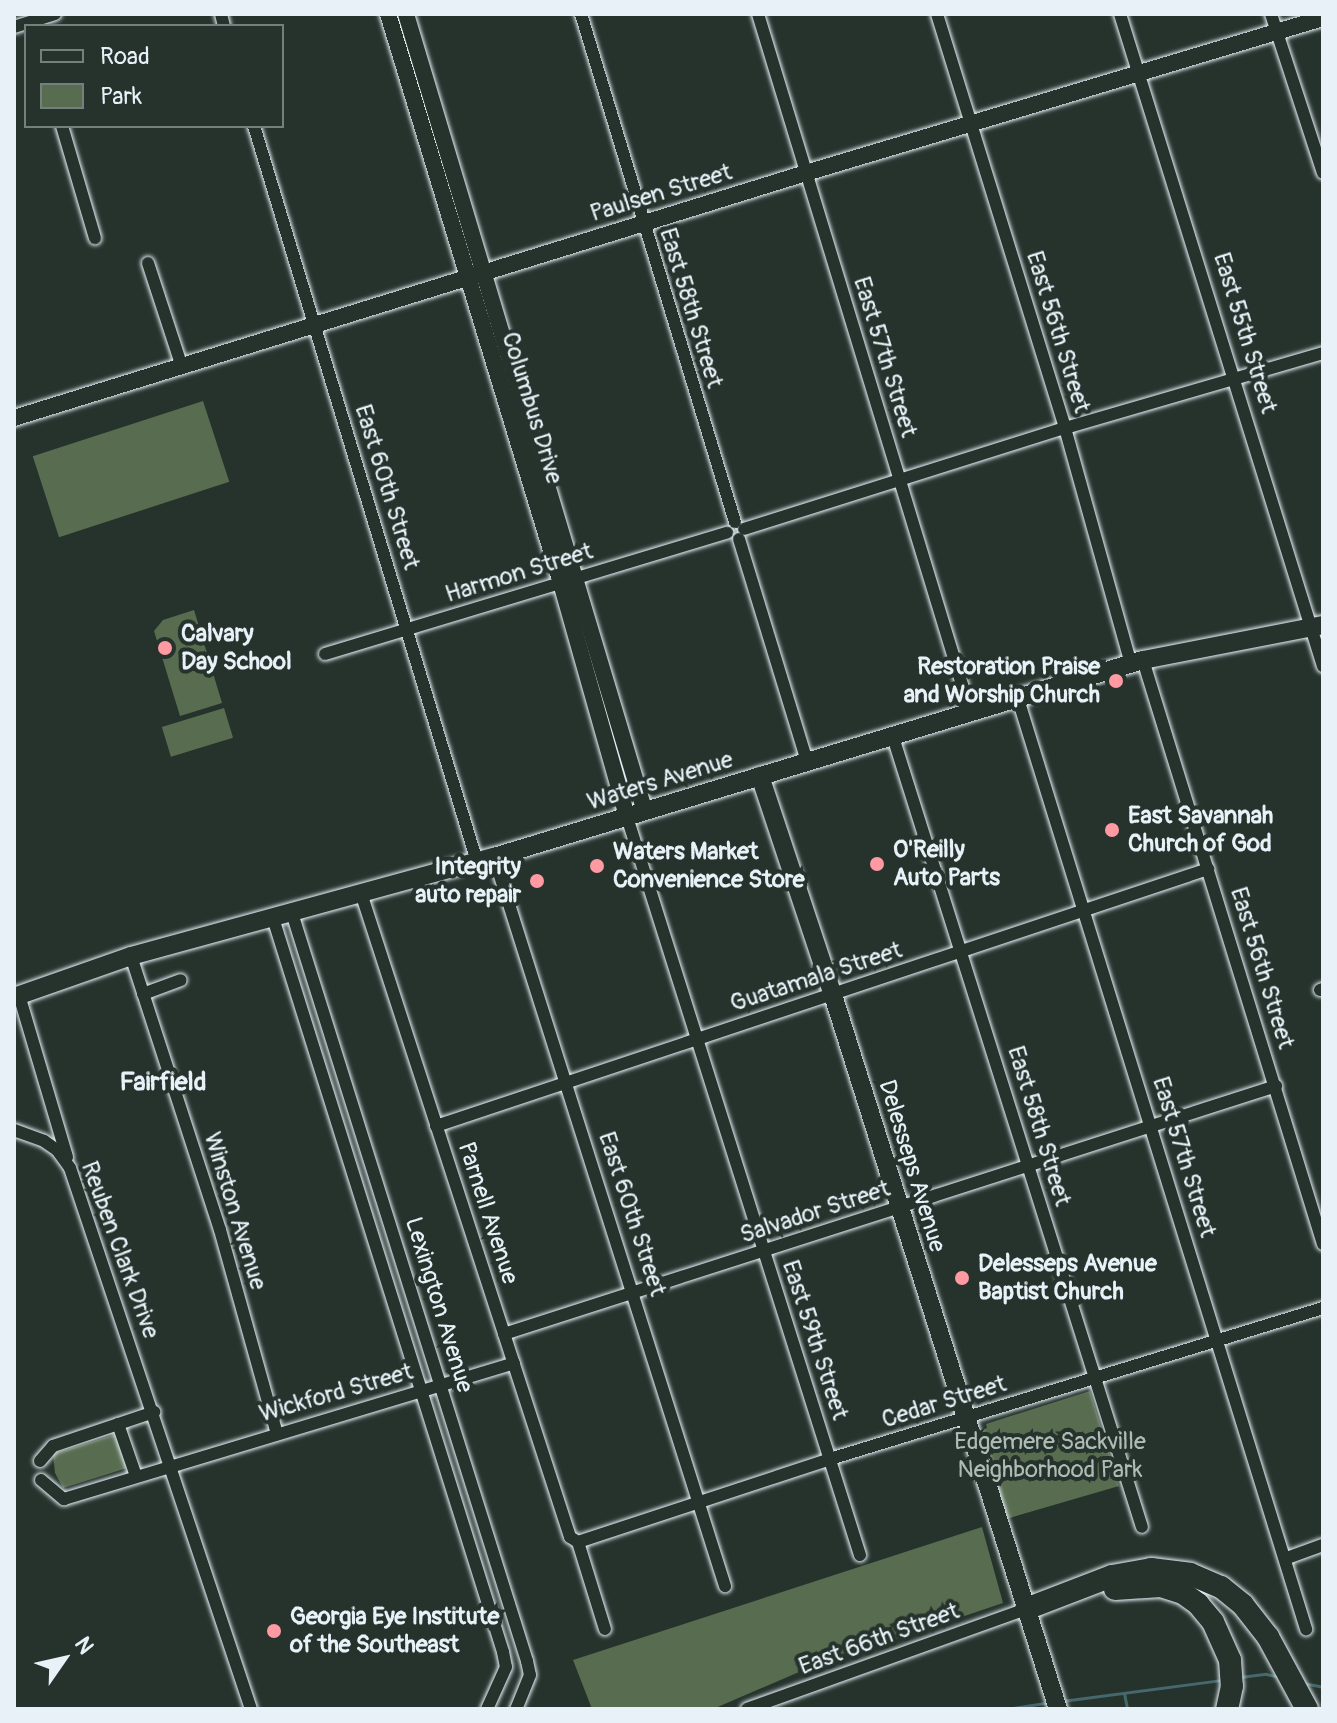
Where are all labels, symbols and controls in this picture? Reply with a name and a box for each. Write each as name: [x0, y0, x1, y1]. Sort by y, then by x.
legend: [24, 24, 284, 128]
text: Road: [100, 42, 150, 71]
text: Park: [100, 82, 142, 111]
street label: Paulsen Street: [587, 158, 735, 228]
street label: East 58th Street: [653, 225, 729, 391]
street label: East 56th Street: [1020, 248, 1096, 416]
street label: East 55th Street: [1207, 249, 1283, 417]
street label: East 57th Street: [847, 273, 923, 441]
street label: Columbus Drive: [495, 329, 569, 487]
street label: East 60th Street: [348, 401, 426, 573]
street label: Harmon Street: [442, 537, 596, 609]
place label: Calvary Day School: [181, 620, 292, 676]
marker: Calvary Day School: [156, 639, 174, 657]
place label: Restoration Praise and Worship Church: [904, 653, 1100, 709]
marker: Restoration Praise and Worship Church: [1107, 672, 1125, 690]
street label: Waters Avenue: [584, 745, 736, 817]
place label: East Savannah Church of God: [1128, 802, 1273, 858]
marker: East Savannah Church of God: [1103, 821, 1121, 839]
place label: O'Reilly Auto Parts: [893, 836, 1000, 892]
place label: Waters Market Convenience Store: [613, 838, 805, 894]
place label: Integrity auto repair: [415, 853, 521, 909]
marker: O'Reilly Auto Parts: [868, 855, 886, 873]
marker: Waters Market Convenience Store: [588, 857, 606, 875]
marker: Integrity auto repair: [528, 872, 546, 890]
street label: East 56th Street: [1224, 884, 1300, 1052]
street label: Guatamala Street: [726, 936, 906, 1018]
street label: East 58th Street: [1001, 1043, 1077, 1209]
district label: Fairfield: [119, 1067, 207, 1099]
street label: East 57th Street: [1146, 1073, 1222, 1241]
street label: Delesseps Avenue: [872, 1076, 952, 1256]
street label: East 60th Street: [592, 1128, 672, 1300]
street label: Winston Avenue: [197, 1129, 273, 1293]
street label: Parnell Avenue: [451, 1138, 525, 1288]
street label: Reuben Clark Drive: [75, 1157, 165, 1343]
street label: Salvador Street: [736, 1174, 894, 1250]
street label: Lexington Avenue: [399, 1214, 479, 1396]
place label: Delesseps Avenue Baptist Church: [978, 1250, 1157, 1306]
street label: East 59th Street: [776, 1257, 854, 1423]
marker: Delesseps Avenue Baptist Church: [953, 1269, 971, 1287]
street label: Wickford Street: [256, 1357, 416, 1429]
street label: Cedar Street: [878, 1369, 1010, 1435]
park label: Edgemere Sackville Neighborhood Park: [954, 1428, 1146, 1484]
street label: East 66th Street: [795, 1597, 963, 1681]
place label: Georgia Eye Institute of the Southeast: [290, 1603, 499, 1659]
north arrow: [24, 1619, 104, 1699]
marker: Georgia Eye Institute of the Southeast: [265, 1622, 283, 1640]
text: N: [68, 1632, 100, 1660]

